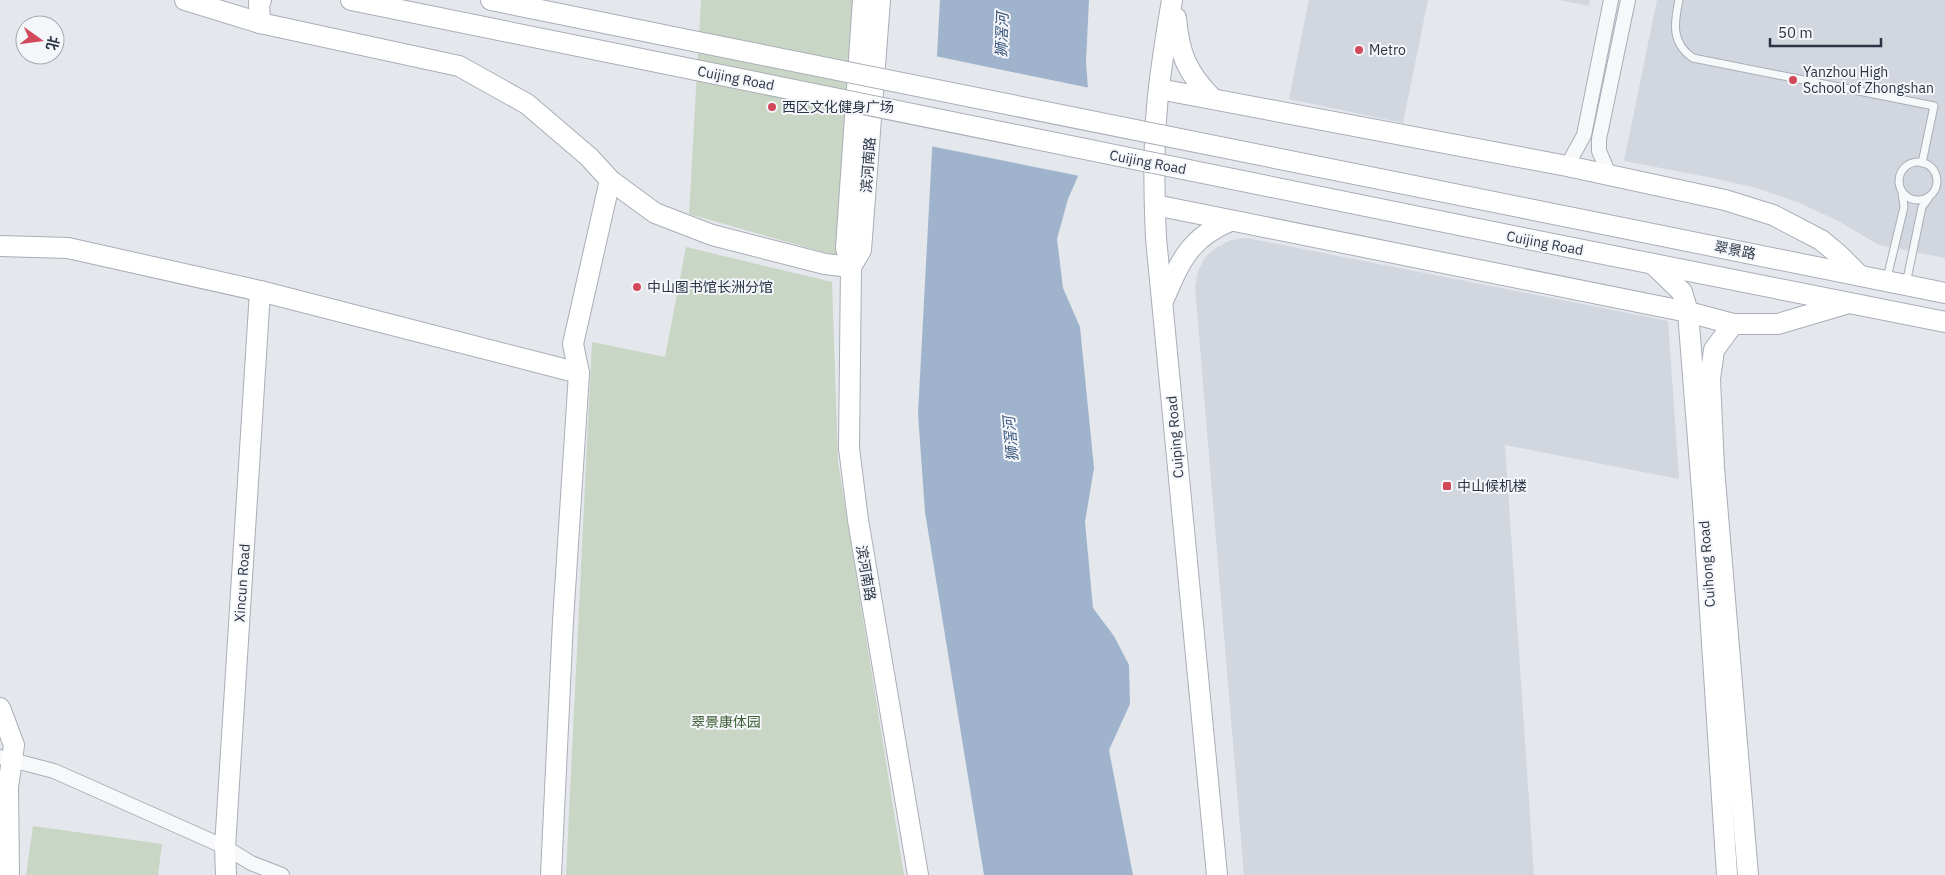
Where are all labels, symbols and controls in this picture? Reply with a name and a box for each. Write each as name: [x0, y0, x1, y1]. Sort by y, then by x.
water label: 狮滘河: [991, 9, 1012, 58]
north arrow: [15, 15, 65, 65]
scale bar: [1770, 15, 1881, 47]
text: 50 m: [1778, 23, 1813, 42]
text: 北: [42, 34, 63, 52]
place label: Metro: [1369, 41, 1406, 59]
marker: Metro: [1353, 44, 1365, 56]
street label: Cuijing Road: [696, 62, 776, 94]
place label: Yanzhou High School of Zhongshan: [1803, 63, 1934, 97]
marker: Yanzhou High School of Zhongshan: [1787, 74, 1799, 86]
place label: 西区文化健身广场: [782, 98, 894, 116]
marker: 西区文化健身广场: [766, 101, 778, 113]
street label: 滨河南路: [857, 136, 879, 194]
street label: Cuijing Road: [1108, 146, 1188, 178]
street label: Cuijing Road: [1505, 227, 1585, 259]
street label: 翠景路: [1713, 237, 1757, 263]
place label: 中山图书馆长洲分馆: [647, 278, 773, 296]
marker: 中山图书馆长洲分馆: [631, 281, 643, 293]
street label: Cuiping Road: [1162, 395, 1188, 479]
water label: 狮滘河: [999, 413, 1022, 462]
place label: 中山候机楼: [1457, 477, 1527, 495]
marker: 中山候机楼: [1441, 480, 1453, 492]
street label: Cuihong Road: [1695, 520, 1719, 608]
street label: Xincun Road: [230, 543, 254, 623]
street label: 滨河南路: [852, 544, 880, 602]
park label: 翠景康体园: [691, 713, 761, 731]

